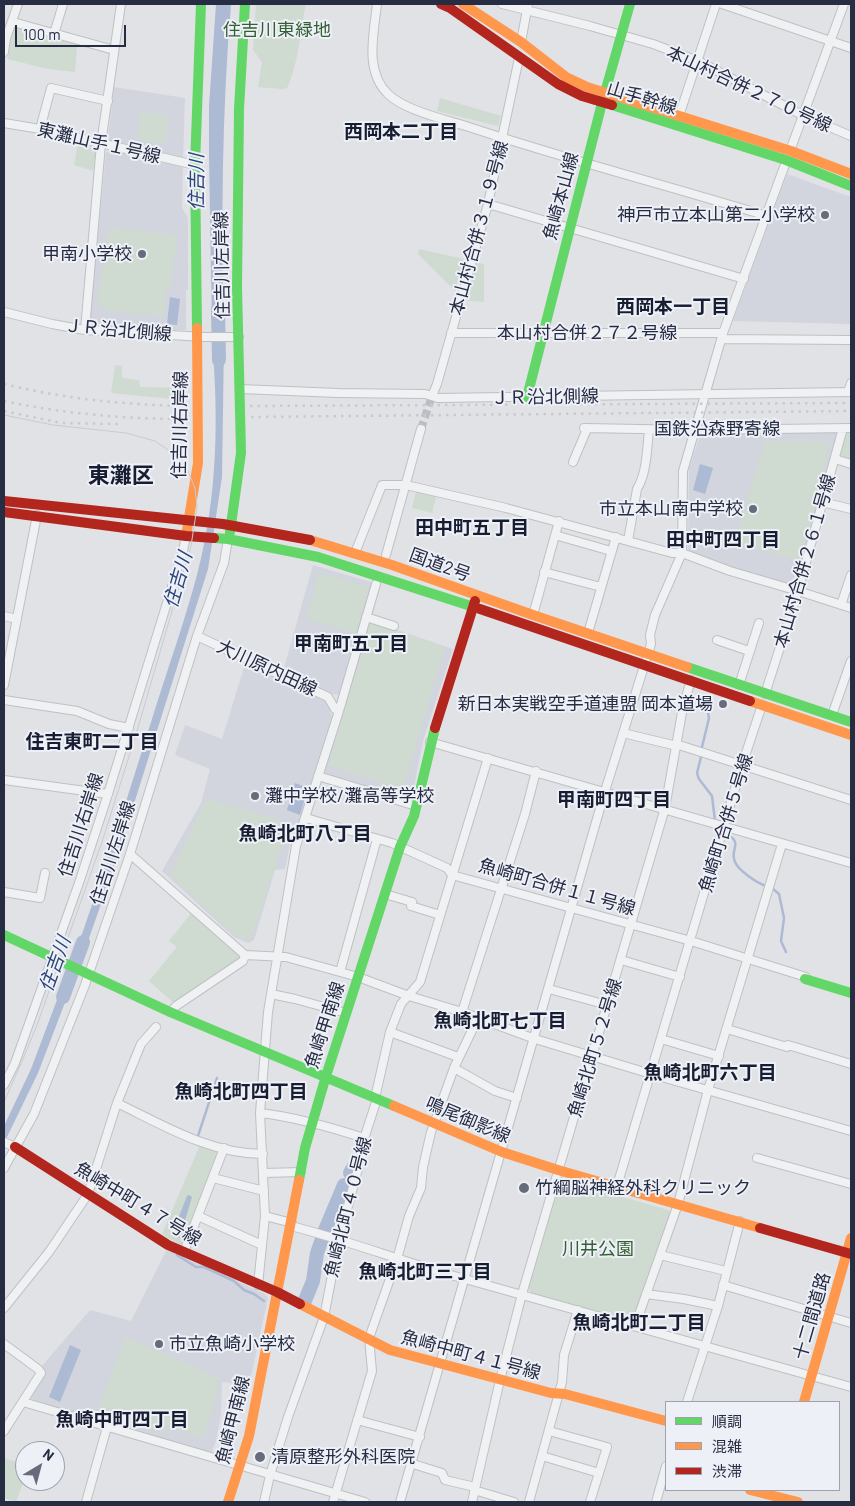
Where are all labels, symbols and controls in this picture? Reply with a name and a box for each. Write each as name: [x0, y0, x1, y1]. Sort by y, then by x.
scale bar: [18, 15, 129, 47]
park label: 住吉川東緑地: [223, 19, 331, 41]
text: 100 m: [23, 25, 61, 43]
street label: 本山村合併２７０号線: [663, 41, 835, 137]
street label: 山手幹線: [604, 77, 680, 119]
street label: 東灘山手１号線: [35, 118, 163, 168]
district label: 西岡本二丁目: [344, 121, 458, 143]
street label: 本山村合併３１９号線: [445, 138, 513, 318]
street label: 魚崎本山線: [539, 150, 583, 242]
water label: 住吉川: [186, 154, 208, 210]
place label: 神戸市立本山第二小学校: [617, 204, 815, 226]
marker: 神戸市立本山第二小学校: [819, 209, 831, 221]
street label: 住吉川左岸線: [210, 211, 234, 319]
place label: 甲南小学校: [42, 243, 132, 265]
marker: 甲南小学校: [136, 248, 148, 260]
district label: 西岡本一丁目: [616, 296, 730, 318]
street label: ＪＲ沿北側線: [63, 315, 173, 345]
street label: 本山村合併２７２号線: [497, 322, 677, 344]
street label: 住吉川右岸線: [168, 371, 192, 479]
street label: ＪＲ沿北側線: [491, 385, 599, 409]
street label: 国鉄沿森野寄線: [654, 418, 780, 440]
district label: 東灘区: [88, 463, 154, 489]
street label: 本山村合併２６１号線: [770, 472, 840, 650]
place label: 市立本山南中学校: [599, 498, 743, 520]
marker: 市立本山南中学校: [747, 503, 759, 515]
district label: 田中町五丁目: [415, 517, 529, 539]
district label: 田中町四丁目: [666, 529, 780, 551]
street label: 国道2号: [406, 544, 474, 586]
water label: 住吉川: [159, 549, 197, 611]
district label: 甲南町五丁目: [294, 633, 408, 655]
street label: 大川原内田線: [213, 635, 321, 701]
place label: 新日本実戦空手道連盟 岡本道場: [457, 693, 713, 715]
marker: 新日本実戦空手道連盟 岡本道場: [717, 698, 729, 710]
district label: 住吉東町二丁目: [26, 731, 158, 753]
street label: 魚崎町合併５号線: [695, 751, 757, 895]
street label: 住吉川右岸線: [54, 770, 108, 880]
place label: 灘中学校/灘高等学校: [265, 785, 434, 807]
district label: 甲南町四丁目: [557, 789, 671, 811]
marker: 灘中学校/灘高等学校: [249, 790, 261, 802]
street label: 住吉川左岸線: [86, 798, 140, 908]
district label: 魚崎北町八丁目: [239, 823, 371, 845]
street label: 魚崎町合併１１号線: [476, 854, 638, 920]
water label: 住吉川: [35, 933, 75, 995]
street label: 魚崎北町５２号線: [564, 976, 626, 1120]
street label: 魚崎甲南線: [301, 979, 349, 1071]
district label: 魚崎北町七丁目: [434, 1010, 566, 1032]
district label: 魚崎北町六丁目: [644, 1062, 776, 1084]
district label: 魚崎北町四丁目: [175, 1081, 307, 1103]
street label: 鳴尾御影線: [422, 1092, 514, 1148]
street label: 魚崎北町４０号線: [320, 1135, 376, 1279]
street label: 魚崎中町４７号線: [71, 1158, 205, 1250]
place label: 竹綱脳神経外科クリニック: [535, 1177, 751, 1199]
marker: 竹綱脳神経外科クリニック: [517, 1181, 531, 1195]
park label: 川井公園: [562, 1238, 634, 1260]
district label: 魚崎北町三丁目: [359, 1261, 491, 1283]
street label: 十二間道路: [789, 1270, 835, 1362]
district label: 魚崎北町二丁目: [573, 1312, 705, 1334]
street label: 魚崎中町４１号線: [399, 1326, 543, 1384]
place label: 市立魚崎小学校: [169, 1333, 295, 1355]
marker: 市立魚崎小学校: [153, 1338, 165, 1350]
street label: 魚崎甲南線: [212, 1374, 254, 1466]
legend: [665, 1401, 840, 1491]
district label: 魚崎中町四丁目: [56, 1409, 188, 1431]
text: 順調: [712, 1412, 742, 1430]
text: 混雑: [712, 1437, 742, 1455]
north arrow: [15, 1441, 65, 1491]
text: N: [40, 1445, 58, 1464]
place label: 清原整形外科医院: [271, 1446, 415, 1468]
marker: 清原整形外科医院: [253, 1450, 267, 1464]
text: 渋滞: [712, 1462, 742, 1480]

